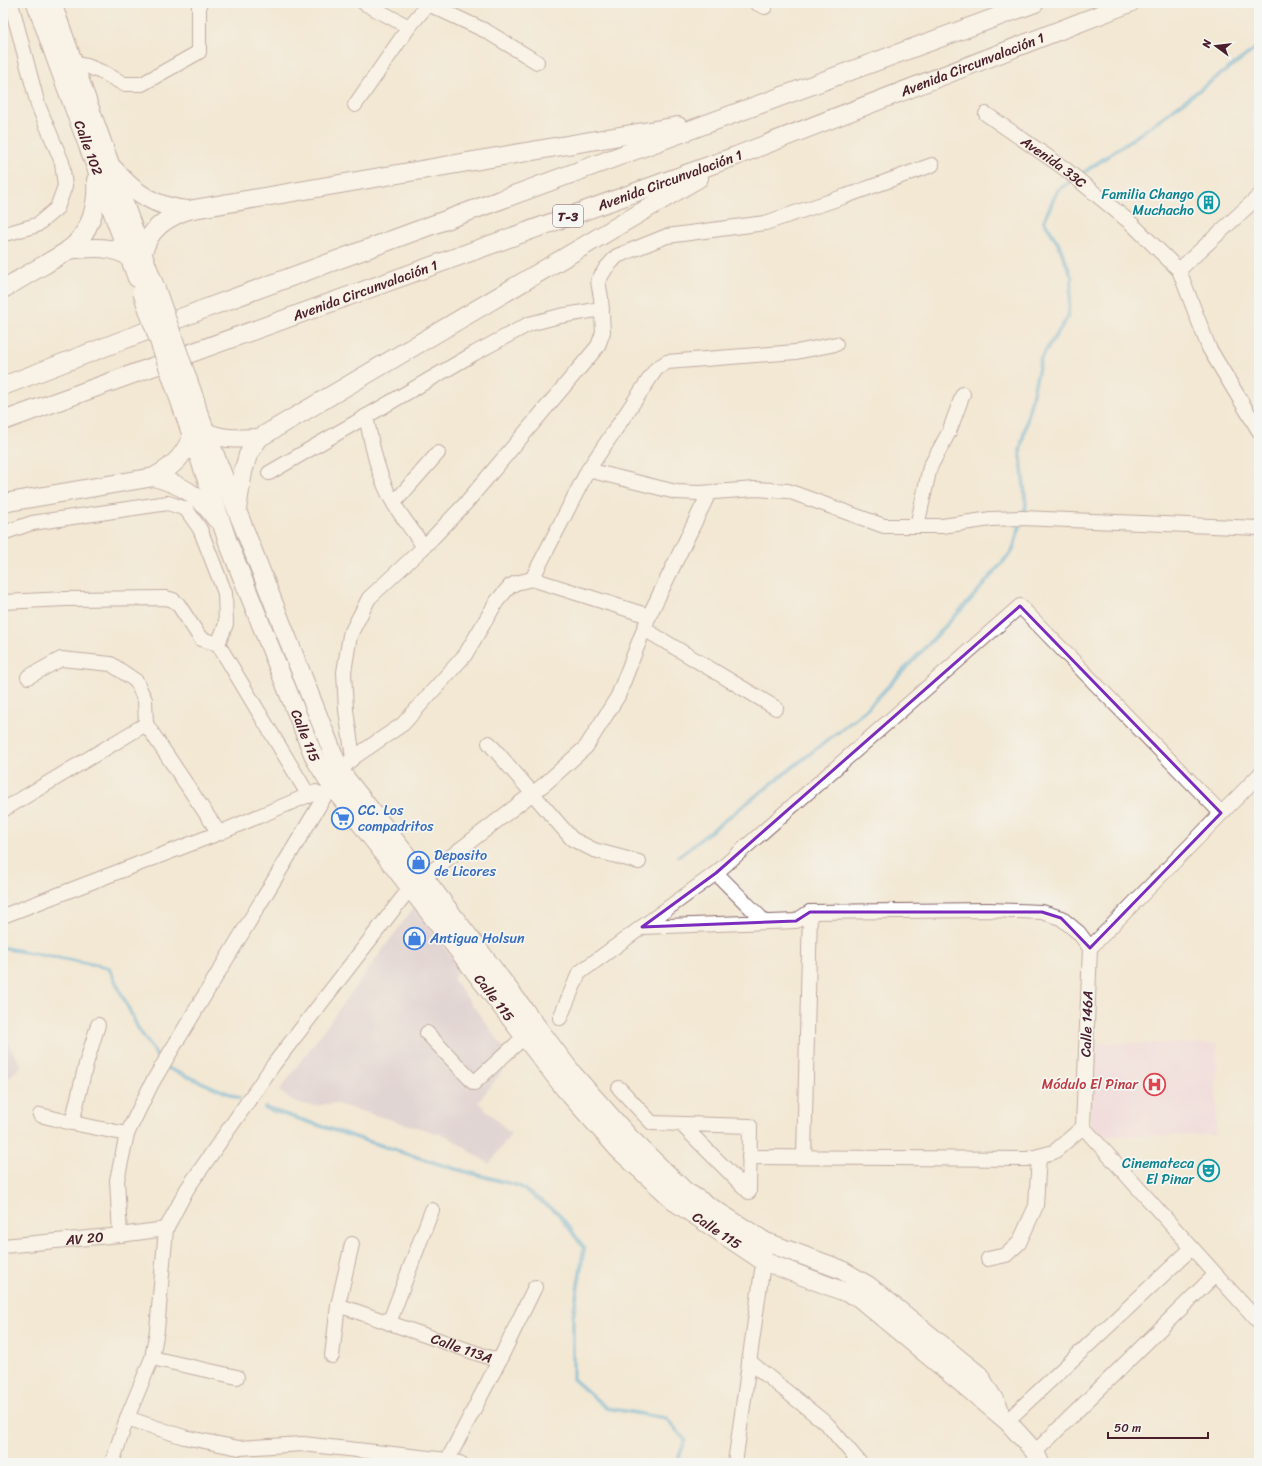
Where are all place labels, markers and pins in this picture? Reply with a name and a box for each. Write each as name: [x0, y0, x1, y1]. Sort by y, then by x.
place label: Familia Chango Muchacho: [1102, 182, 1194, 223]
building icon: Familia Chango Muchacho: [1196, 189, 1222, 215]
place label: CC. Los compadritos: [358, 798, 434, 839]
supermarket icon: CC. Los compadritos: [329, 805, 355, 831]
place label: Deposito de Licores: [434, 843, 496, 884]
shop icon: Deposito de Licores: [406, 850, 432, 876]
shop icon: Antigua Holsun: [401, 925, 427, 951]
place label: Antigua Holsun: [429, 926, 525, 951]
hospital icon: Módulo El Pinar: [1141, 1071, 1167, 1097]
place label: Módulo El Pinar: [1042, 1072, 1139, 1097]
place label: Cinemateca El Pinar: [1122, 1151, 1195, 1192]
theatre icon: Cinemateca El Pinar: [1196, 1158, 1222, 1184]

